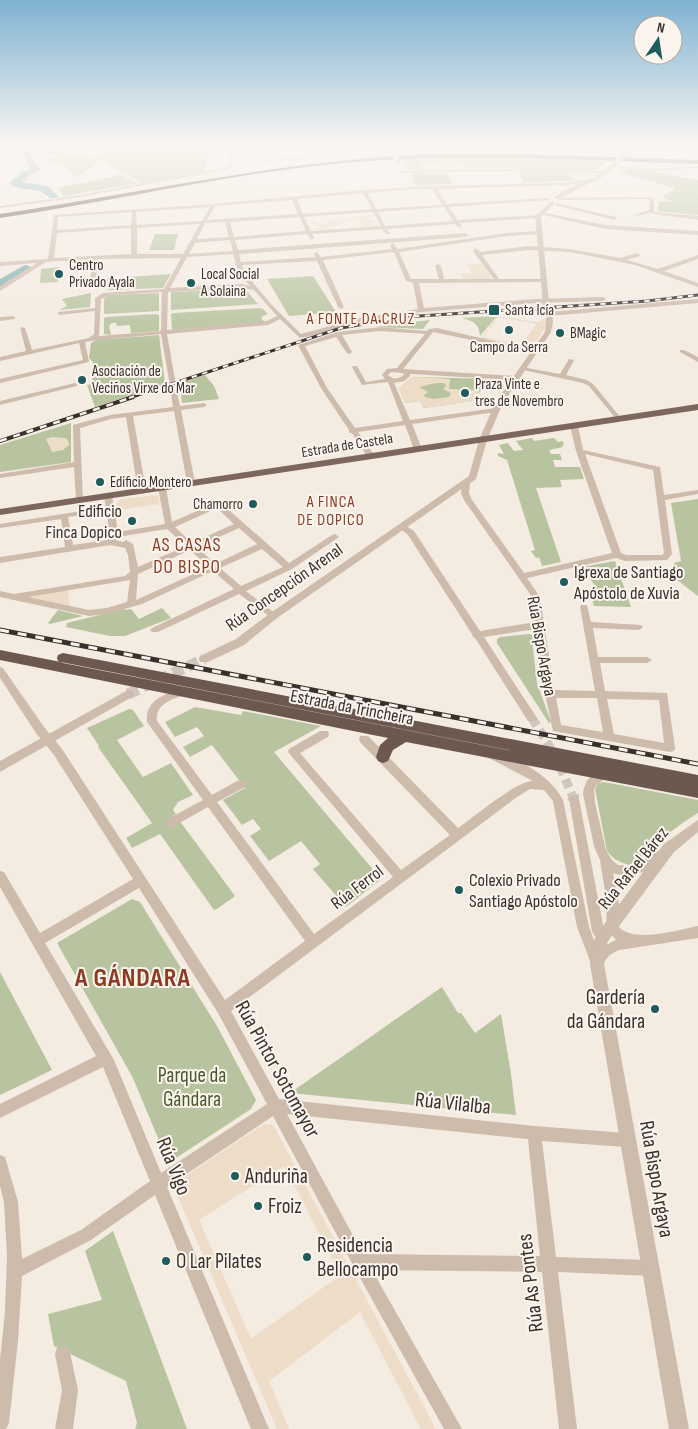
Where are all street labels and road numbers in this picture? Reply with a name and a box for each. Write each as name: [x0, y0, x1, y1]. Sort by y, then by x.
street label: Estrada de Castela: [300, 429, 394, 462]
street label: Rúa Concepción Arenal: [222, 539, 347, 636]
street label: Rúa Bispo Argaya: [522, 594, 561, 698]
street label: Estrada da Trincheira: [288, 685, 415, 730]
street label: Rúa Rafael Bárez: [594, 823, 673, 914]
street label: Rúa Ferrol: [327, 861, 388, 914]
street label: Rúa Pintor Sotomayor: [230, 996, 326, 1142]
street label: Rúa Vilalba: [414, 1087, 492, 1120]
street label: Rúa Bispo Argaya: [634, 1119, 679, 1239]
street label: Rúa Vigo: [151, 1134, 196, 1199]
street label: Rúa As Pontes: [512, 1232, 549, 1333]

